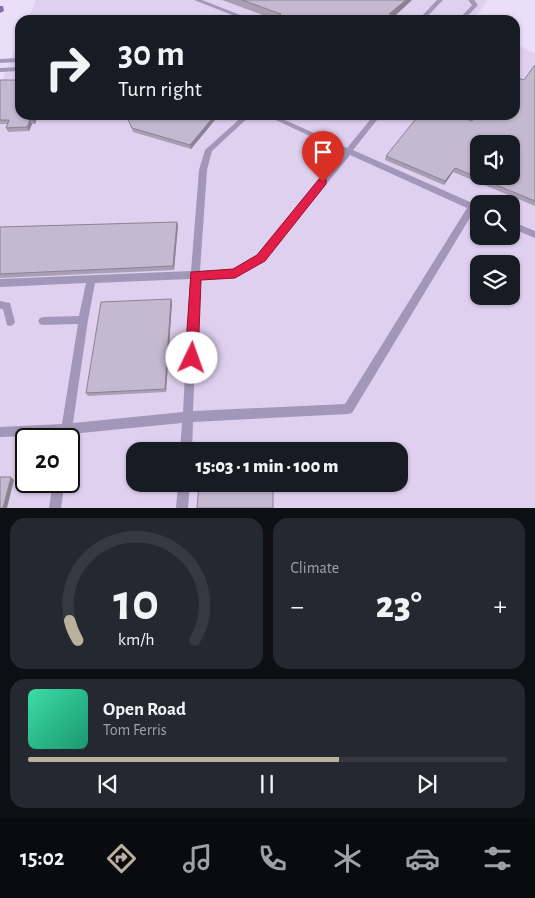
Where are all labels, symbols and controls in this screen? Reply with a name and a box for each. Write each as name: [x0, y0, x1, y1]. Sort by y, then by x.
icon: right: [35, 35, 100, 100]
text: 30 m: [118, 37, 185, 72]
text: Turn right: [118, 78, 202, 100]
pin: [302, 131, 344, 182]
map controls: [470, 135, 520, 305]
button: sound: [470, 135, 520, 185]
icon: arrive: [309, 138, 337, 166]
button: search: [470, 195, 520, 245]
button: layers: [470, 255, 520, 305]
position arrow: [165, 331, 217, 383]
speed limit sign: 20: [15, 428, 80, 493]
text: 15:03 · 1 min · 100 m: [196, 457, 338, 476]
text: Climate: [291, 560, 339, 576]
text: 10: [113, 577, 159, 629]
text: 23°: [376, 587, 422, 625]
text: −: [291, 593, 304, 621]
text: +: [494, 593, 507, 621]
text: km/h: [118, 631, 155, 649]
text: Open Road: [103, 700, 186, 719]
text: Tom Ferris: [103, 722, 167, 738]
icon: previous: [94, 770, 122, 798]
icon: pause: [253, 770, 281, 798]
icon: next: [413, 770, 441, 798]
icon: directions: [104, 841, 139, 876]
icon: music: [180, 841, 215, 876]
icon: phone: [255, 841, 290, 876]
icon: climate: [330, 841, 365, 876]
icon: car: [405, 841, 440, 876]
icon: filters: [480, 841, 515, 876]
text: 15:02: [20, 847, 64, 869]

